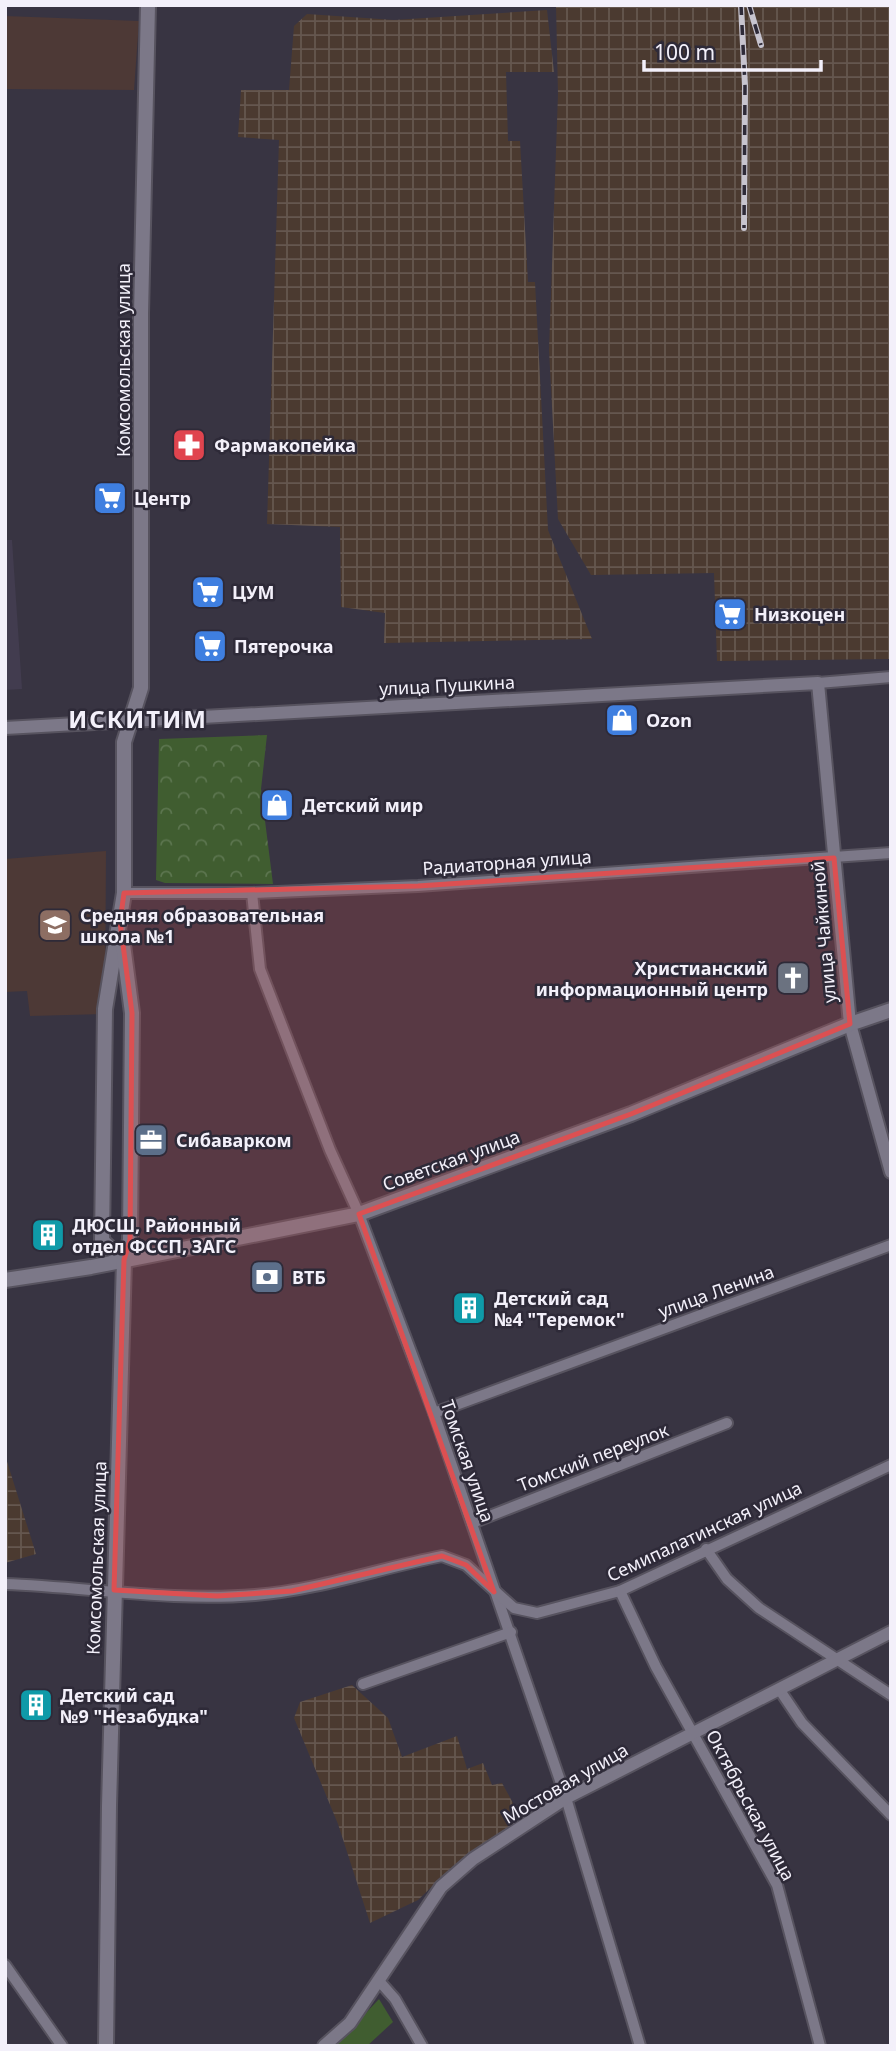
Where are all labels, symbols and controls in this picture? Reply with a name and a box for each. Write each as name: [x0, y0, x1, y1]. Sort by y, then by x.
scale bar: [644, 28, 821, 72]
text: 100 m: [654, 38, 715, 66]
street label: Комсомольская улица: [111, 263, 135, 457]
pharmacy icon: Фармакопейка: [170, 426, 208, 464]
place label: Фармакопейка: [214, 433, 356, 457]
supermarket icon: Центр: [91, 479, 129, 517]
place label: Центр: [134, 486, 191, 510]
supermarket icon: ЦУМ: [189, 573, 227, 611]
place label: ЦУМ: [232, 580, 275, 604]
supermarket icon: Низкоцен: [711, 595, 749, 633]
place label: Низкоцен: [754, 602, 845, 626]
supermarket icon: Пятерочка: [191, 627, 229, 665]
place label: Пятерочка: [234, 634, 333, 658]
street label: улица Пушкина: [378, 669, 516, 701]
shop icon: Ozon: [603, 701, 641, 739]
district label: ИСКИТИМ: [68, 702, 208, 735]
place label: Ozon: [646, 708, 692, 732]
shop icon: Детский мир: [258, 786, 296, 824]
place label: Детский мир: [302, 793, 423, 817]
street label: Радиаторная улица: [422, 844, 592, 880]
street label: улица Чайкиной: [805, 860, 841, 1004]
place label: Средняя образовательная школа №1: [80, 903, 324, 948]
school or university icon: Средняя образовательная школа №1: [36, 906, 74, 944]
place label: Христианский информационный центр: [536, 956, 768, 1001]
church icon: Христианский информационный центр: [774, 959, 812, 997]
office icon: Сибаварком: [132, 1121, 170, 1159]
street label: Советская улица: [379, 1124, 523, 1196]
place label: Сибаварком: [176, 1128, 292, 1152]
place label: ДЮСШ, Районный отдел ФССП, ЗАГС: [72, 1213, 241, 1258]
building icon: ДЮСШ, Районный отдел ФССП, ЗАГС: [29, 1216, 67, 1254]
bank icon: ВТБ: [248, 1258, 286, 1296]
street label: улица Ленина: [655, 1259, 777, 1323]
place label: ВТБ: [292, 1265, 326, 1289]
place label: Детский сад №4 "Теремок": [494, 1286, 625, 1331]
building icon: Детский сад №4 "Теремок": [450, 1289, 488, 1327]
street label: Томская улица: [436, 1397, 500, 1525]
street label: Томский переулок: [514, 1417, 672, 1497]
street label: Комсомольская улица: [81, 1461, 111, 1655]
street label: Семипалатинская улица: [603, 1475, 805, 1587]
place label: Детский сад №9 "Незабудка": [60, 1683, 208, 1728]
building icon: Детский сад №9 "Незабудка": [17, 1686, 55, 1724]
street label: Октябрьская улица: [701, 1725, 801, 1885]
street label: Мостовая улица: [498, 1737, 632, 1829]

